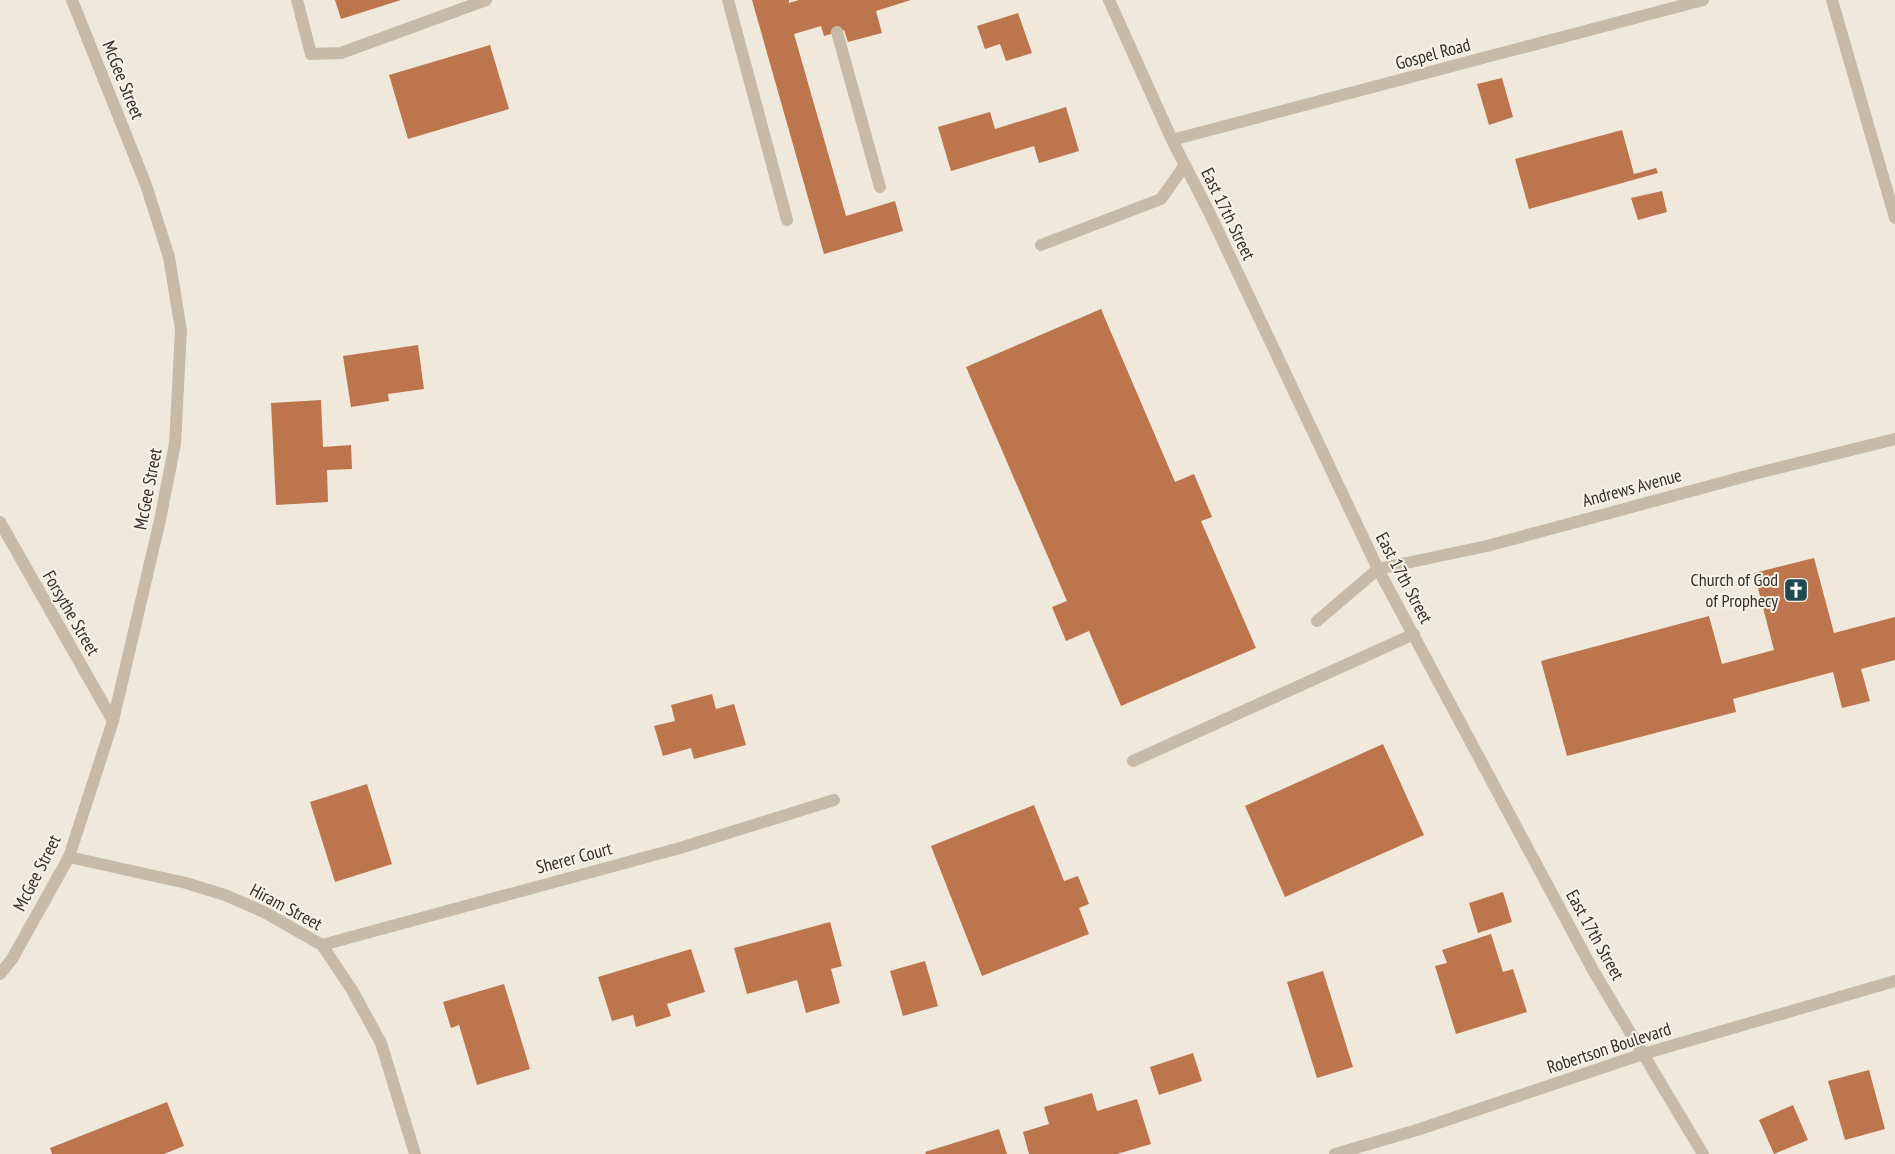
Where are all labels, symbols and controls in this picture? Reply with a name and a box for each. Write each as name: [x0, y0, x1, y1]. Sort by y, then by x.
street label: Gospel Road: [1393, 32, 1473, 75]
street label: McGee Street: [97, 37, 150, 122]
street label: East 17th Street: [1196, 164, 1261, 264]
street label: McGee Street: [128, 446, 167, 532]
street label: Andrews Avenue: [1580, 463, 1684, 512]
street label: East 17th Street: [1371, 528, 1438, 627]
street label: Forsythe Street: [38, 566, 105, 659]
place label: Church of God of Prophecy: [1690, 568, 1778, 612]
church icon: Church of God of Prophecy: [1783, 577, 1809, 603]
street label: McGee Street: [8, 831, 66, 915]
street label: Sherer Court: [533, 836, 614, 879]
street label: Hiram Street: [246, 878, 326, 935]
street label: East 17th Street: [1561, 886, 1630, 984]
street label: Robertson Boulevard: [1544, 1017, 1674, 1078]

